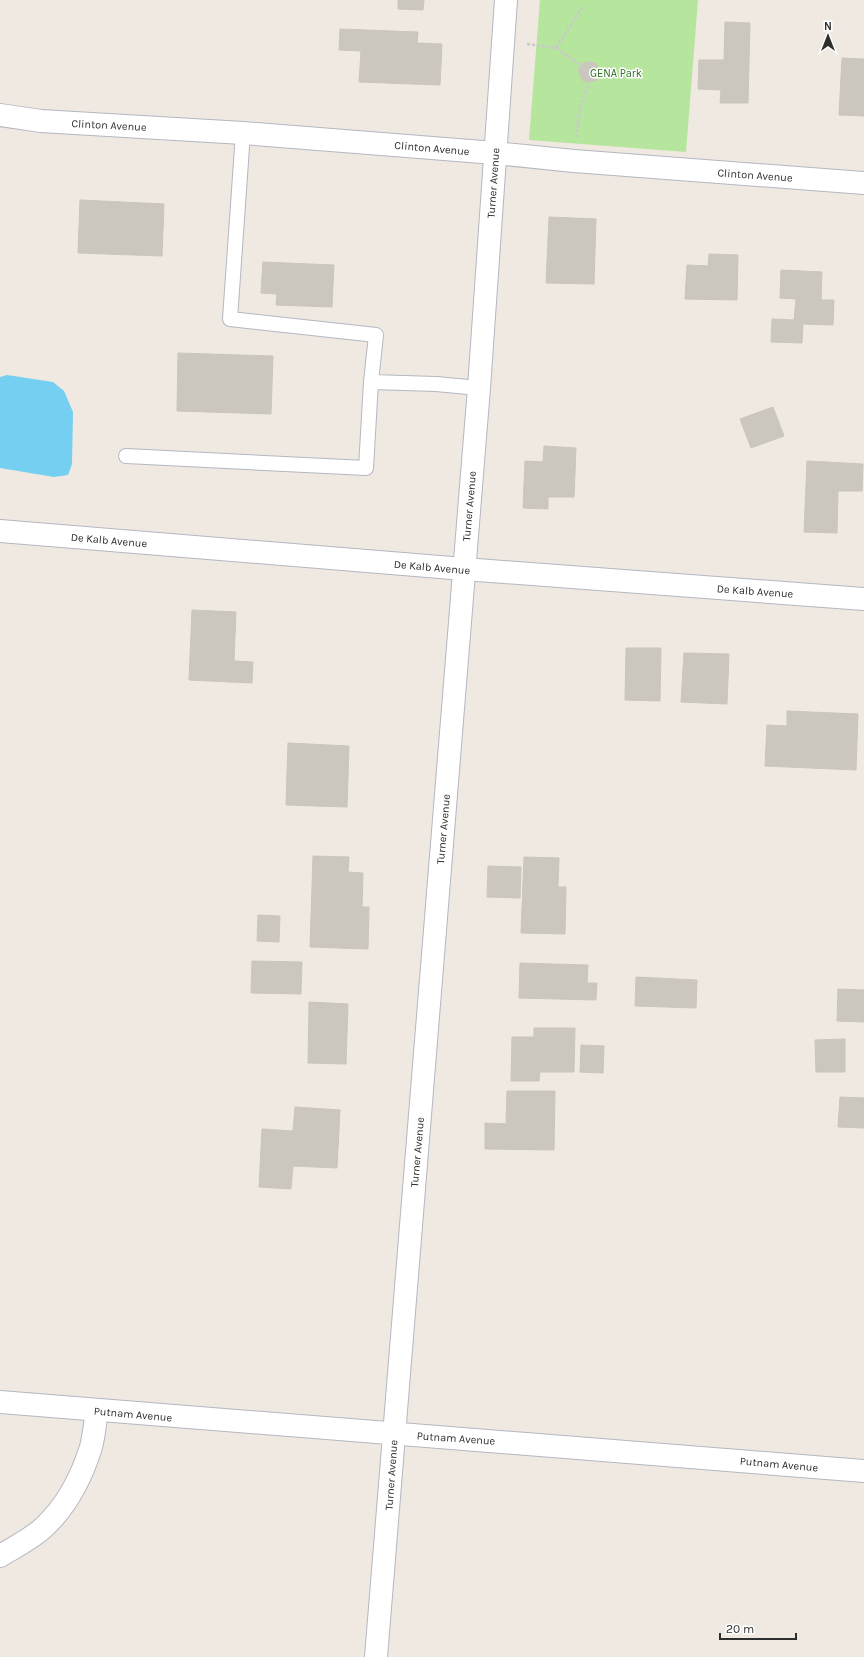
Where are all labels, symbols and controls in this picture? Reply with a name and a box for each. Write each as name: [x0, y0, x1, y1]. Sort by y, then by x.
north arrow: [808, 16, 848, 56]
text: N: [824, 20, 832, 33]
park label: GENA Park: [590, 67, 642, 80]
street label: Clinton Avenue: [71, 117, 147, 134]
street label: Clinton Avenue: [394, 139, 470, 158]
street label: Turner Avenue: [485, 147, 502, 219]
street label: Clinton Avenue: [717, 166, 793, 185]
street label: Turner Avenue: [460, 470, 479, 542]
street label: De Kalb Avenue: [70, 531, 148, 550]
street label: De Kalb Avenue: [393, 558, 471, 577]
street label: De Kalb Avenue: [716, 582, 794, 601]
street label: Turner Avenue: [434, 793, 453, 865]
street label: Turner Avenue: [408, 1116, 427, 1188]
street label: Putnam Avenue: [93, 1405, 173, 1424]
street label: Putnam Avenue: [416, 1429, 496, 1448]
street label: Turner Avenue: [383, 1439, 400, 1511]
street label: Putnam Avenue: [739, 1455, 819, 1474]
scale bar: [720, 1615, 796, 1641]
text: 20 m: [726, 1622, 754, 1636]

